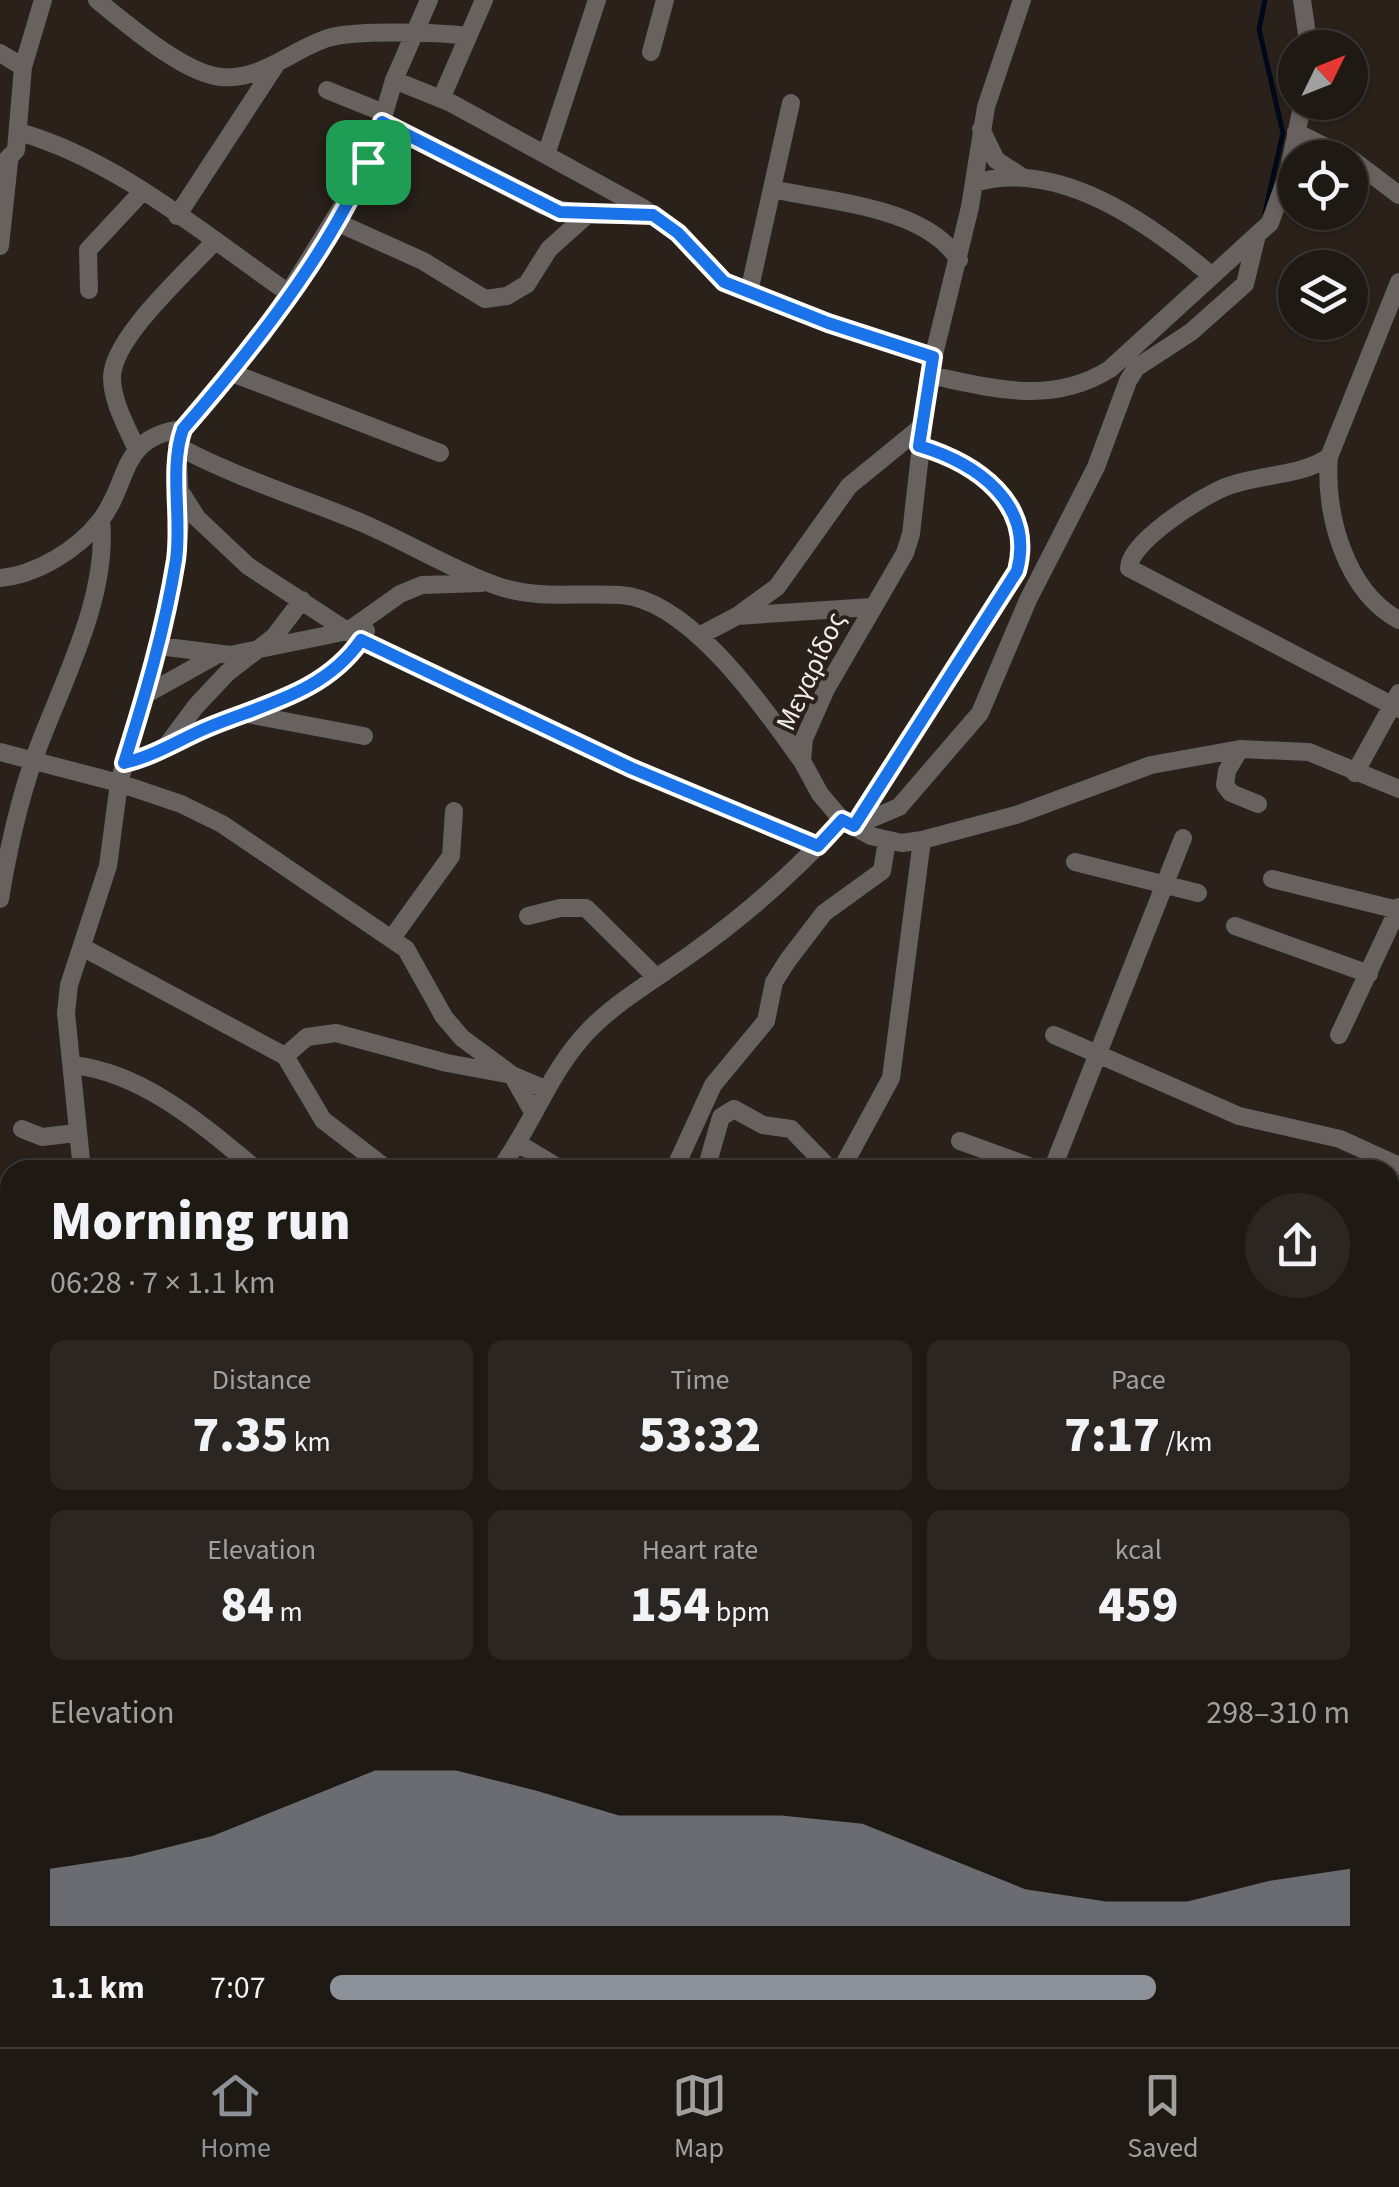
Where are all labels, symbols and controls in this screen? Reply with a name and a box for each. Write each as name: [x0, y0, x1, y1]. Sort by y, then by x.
north arrow: [1278, 30, 1368, 120]
map controls: [1278, 30, 1368, 340]
pin: [326, 120, 411, 205]
icon: arrive: [341, 135, 396, 190]
button: locate: [1278, 140, 1368, 230]
button: layers: [1278, 250, 1368, 340]
street label: Μεγαρίδος: [766, 606, 856, 737]
text: Morning run: [50, 1183, 351, 1261]
button: share: [1245, 1193, 1350, 1298]
text: 06:28 · 7 × 1.1 km: [50, 1260, 276, 1306]
text: Distance: [212, 1360, 311, 1400]
text: Time: [670, 1360, 729, 1400]
text: Pace: [1111, 1360, 1166, 1400]
text: 7.35: [193, 1400, 288, 1471]
text: 53:32: [639, 1400, 761, 1471]
text: 7:17: [1064, 1400, 1160, 1471]
text: km: [288, 1422, 331, 1462]
text: /km: [1160, 1422, 1212, 1462]
text: Elevation: [207, 1530, 316, 1570]
text: Heart rate: [642, 1530, 758, 1570]
text: kcal: [1115, 1530, 1162, 1570]
text: 84: [221, 1570, 274, 1641]
text: 154: [630, 1570, 710, 1641]
text: 459: [1098, 1570, 1178, 1641]
text: m: [274, 1592, 303, 1632]
text: bpm: [710, 1592, 770, 1632]
text: Elevation: [50, 1690, 175, 1736]
text: 298–310 m: [1206, 1690, 1350, 1736]
text: 1.1 km: [50, 1965, 145, 2011]
text: 7:07: [210, 1965, 266, 2011]
tab: Home: [200, 2068, 271, 2168]
tab: Map: [672, 2068, 727, 2168]
tab: Saved: [1127, 2068, 1199, 2168]

